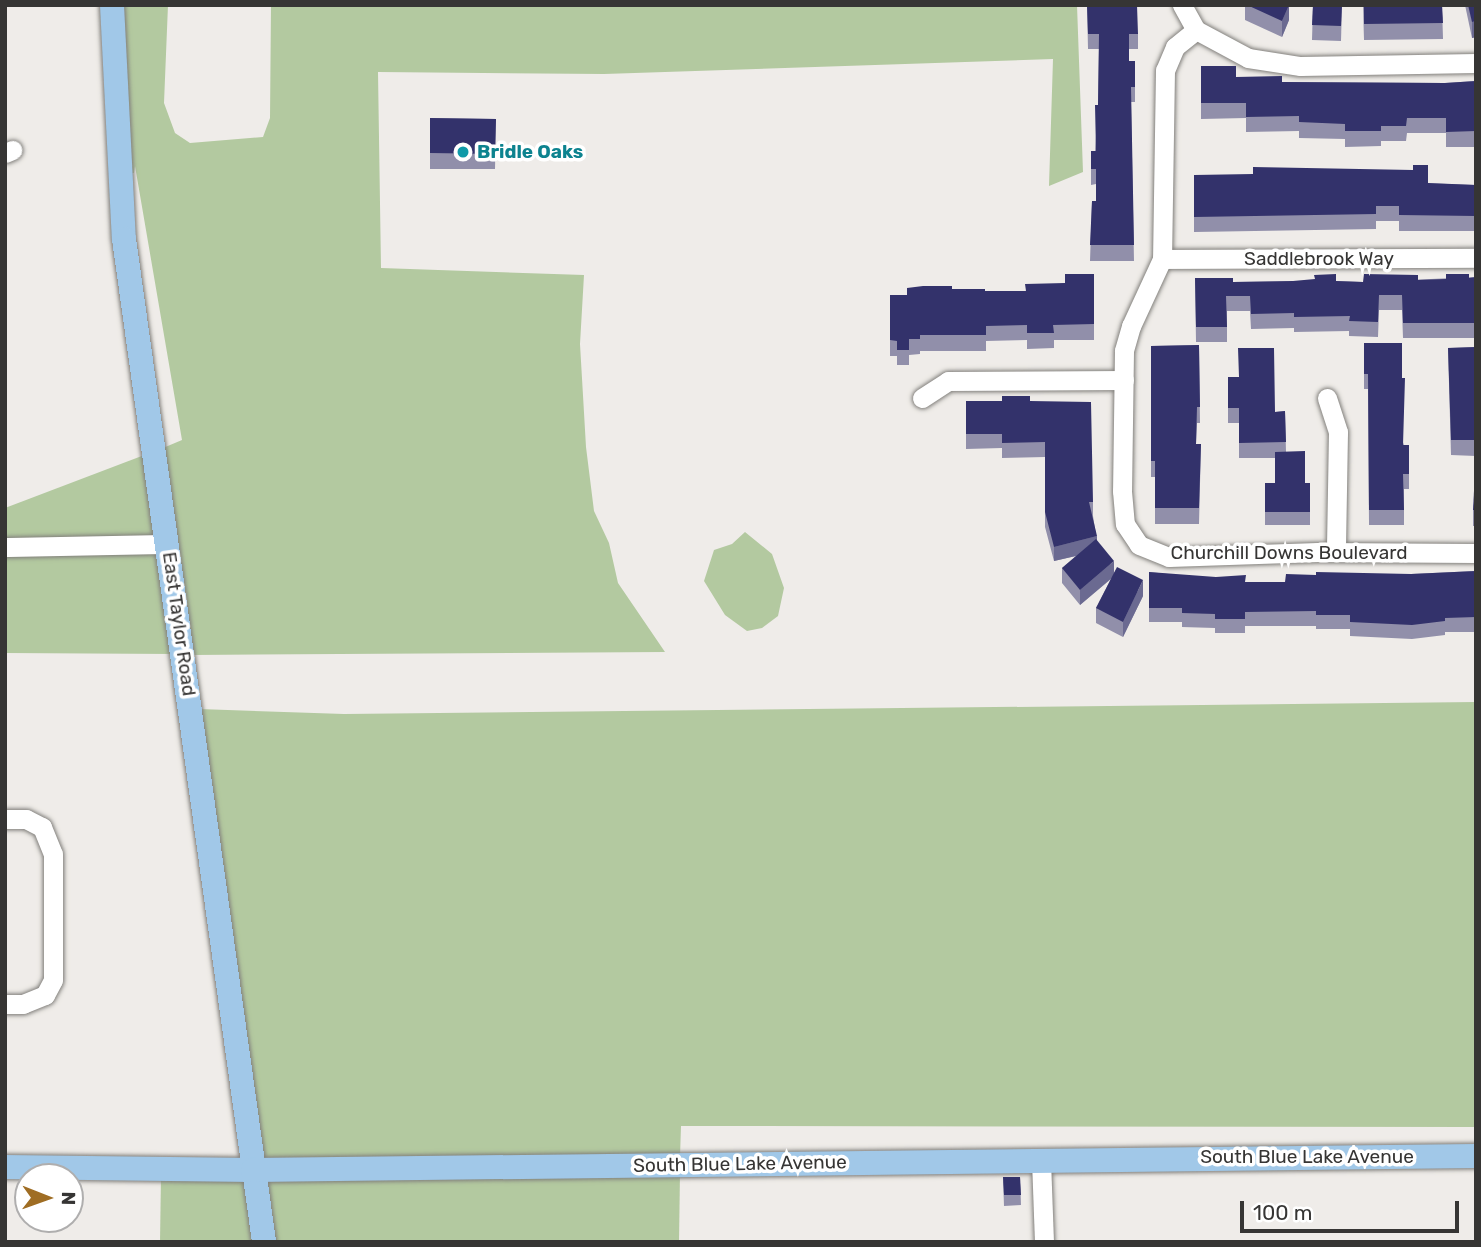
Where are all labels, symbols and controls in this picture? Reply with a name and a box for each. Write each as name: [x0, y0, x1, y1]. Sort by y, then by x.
place label: Bridle Oaks: [477, 141, 583, 163]
marker: Bridle Oaks: [455, 144, 471, 160]
street label: Saddlebrook Way: [1244, 248, 1394, 270]
street label: Churchill Downs Boulevard: [1171, 542, 1407, 564]
street label: East Taylor Road: [158, 550, 200, 698]
street label: South Blue Lake Avenue: [1200, 1146, 1414, 1168]
street label: South Blue Lake Avenue: [633, 1151, 847, 1177]
north arrow: [14, 1163, 84, 1233]
scale bar: [1243, 1188, 1462, 1232]
text: N: [57, 1191, 80, 1205]
text: 100 m: [1253, 1200, 1312, 1225]

